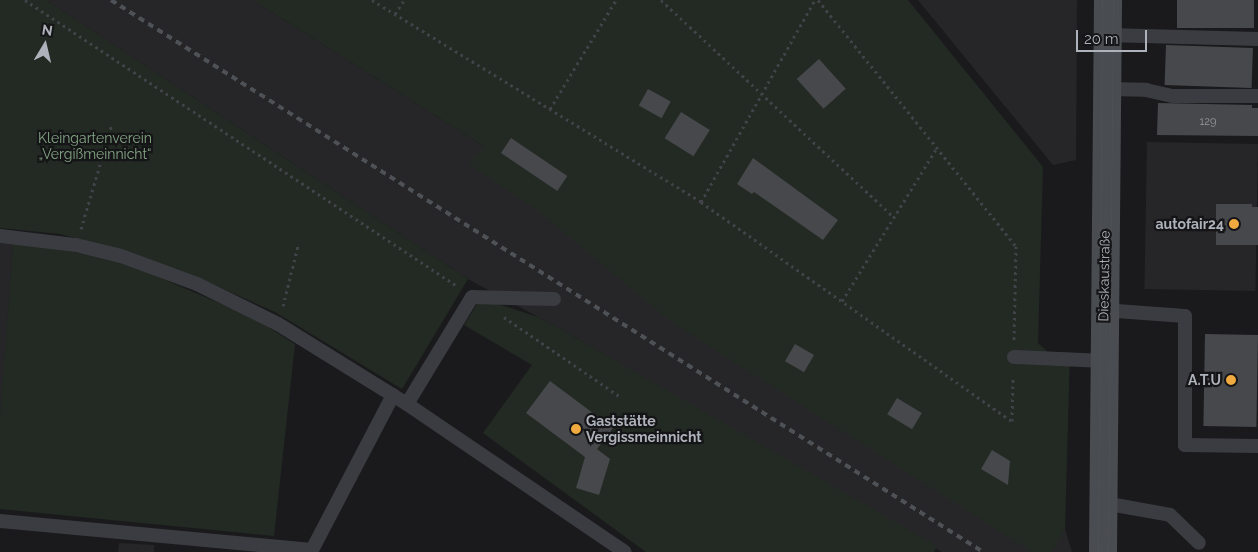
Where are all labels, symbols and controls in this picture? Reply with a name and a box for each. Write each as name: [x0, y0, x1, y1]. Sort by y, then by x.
north arrow: [20, 20, 70, 70]
scale bar: [1078, 20, 1149, 52]
text: N: [41, 21, 54, 39]
text: 20 m: [1084, 30, 1119, 48]
house number: 129: [1200, 115, 1216, 129]
park label: Kleingartenverein „Vergißmeinnicht“: [38, 130, 152, 162]
place label: autofair24: [1156, 216, 1224, 232]
marker: autofair24: [1228, 218, 1240, 230]
street label: Dieskaustraße: [1095, 230, 1113, 322]
place label: A.T.U: [1188, 372, 1221, 388]
marker: A.T.U: [1225, 374, 1237, 386]
place label: Gaststätte Vergissmeinnicht: [586, 413, 702, 446]
marker: Gaststätte Vergissmeinnicht: [570, 423, 582, 435]

